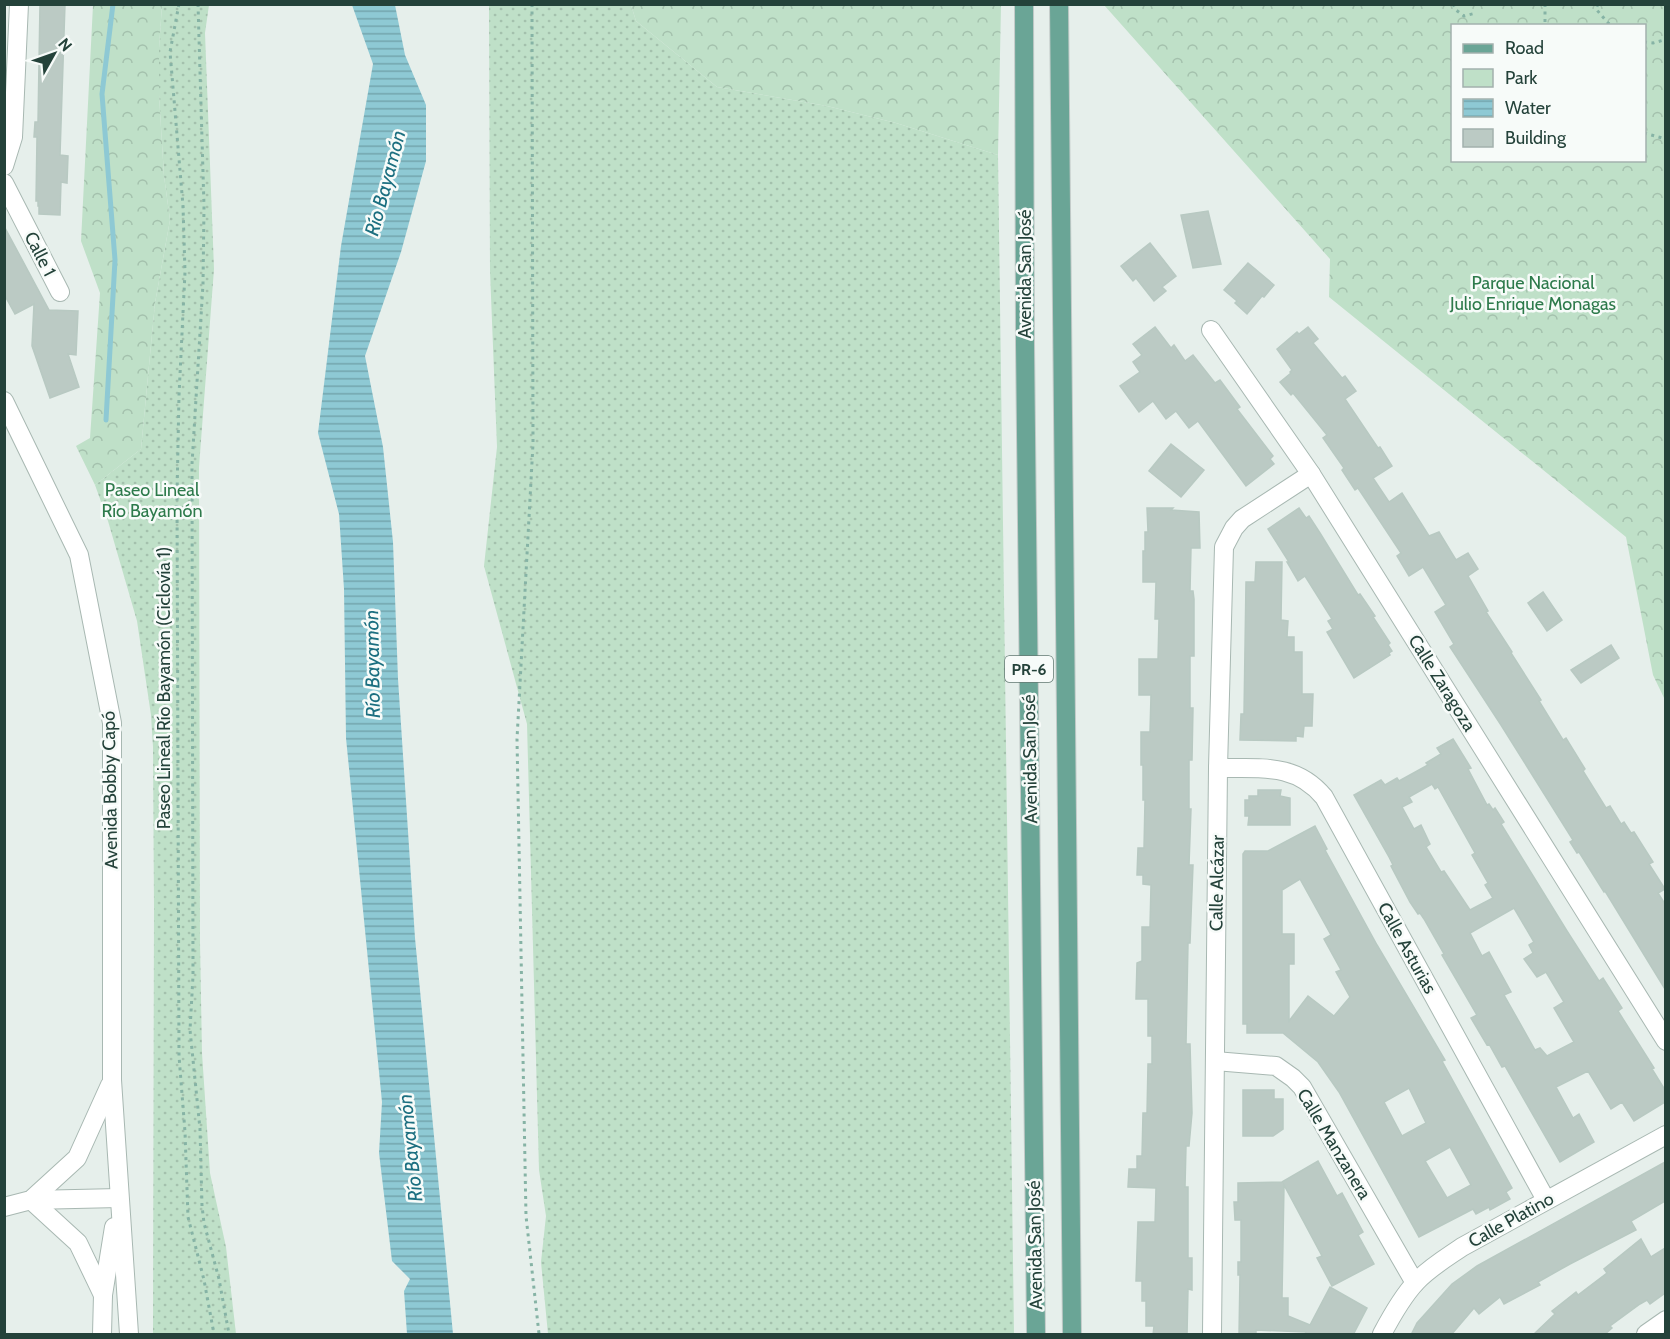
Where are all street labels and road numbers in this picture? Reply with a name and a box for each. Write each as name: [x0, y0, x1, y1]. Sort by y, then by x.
street label: Avenida San José: [1014, 209, 1036, 339]
street label: Calle 1: [19, 228, 61, 280]
street label: Paseo Lineal Río Bayamón (Ciclovía 1): [153, 547, 175, 829]
street label: Calle Zaragoza: [1404, 631, 1481, 736]
road number: PR-6: [1005, 656, 1053, 682]
street label: Avenida San José: [1018, 694, 1042, 824]
street label: Avenida Bobby Capó: [98, 711, 122, 869]
street label: Calle Alcázar: [1205, 834, 1229, 931]
street label: Calle Asturias: [1373, 898, 1441, 998]
street label: Calle Manzanera: [1292, 1085, 1376, 1204]
street label: Avenida San José: [1023, 1180, 1047, 1310]
street label: Calle Platino: [1464, 1188, 1558, 1252]

